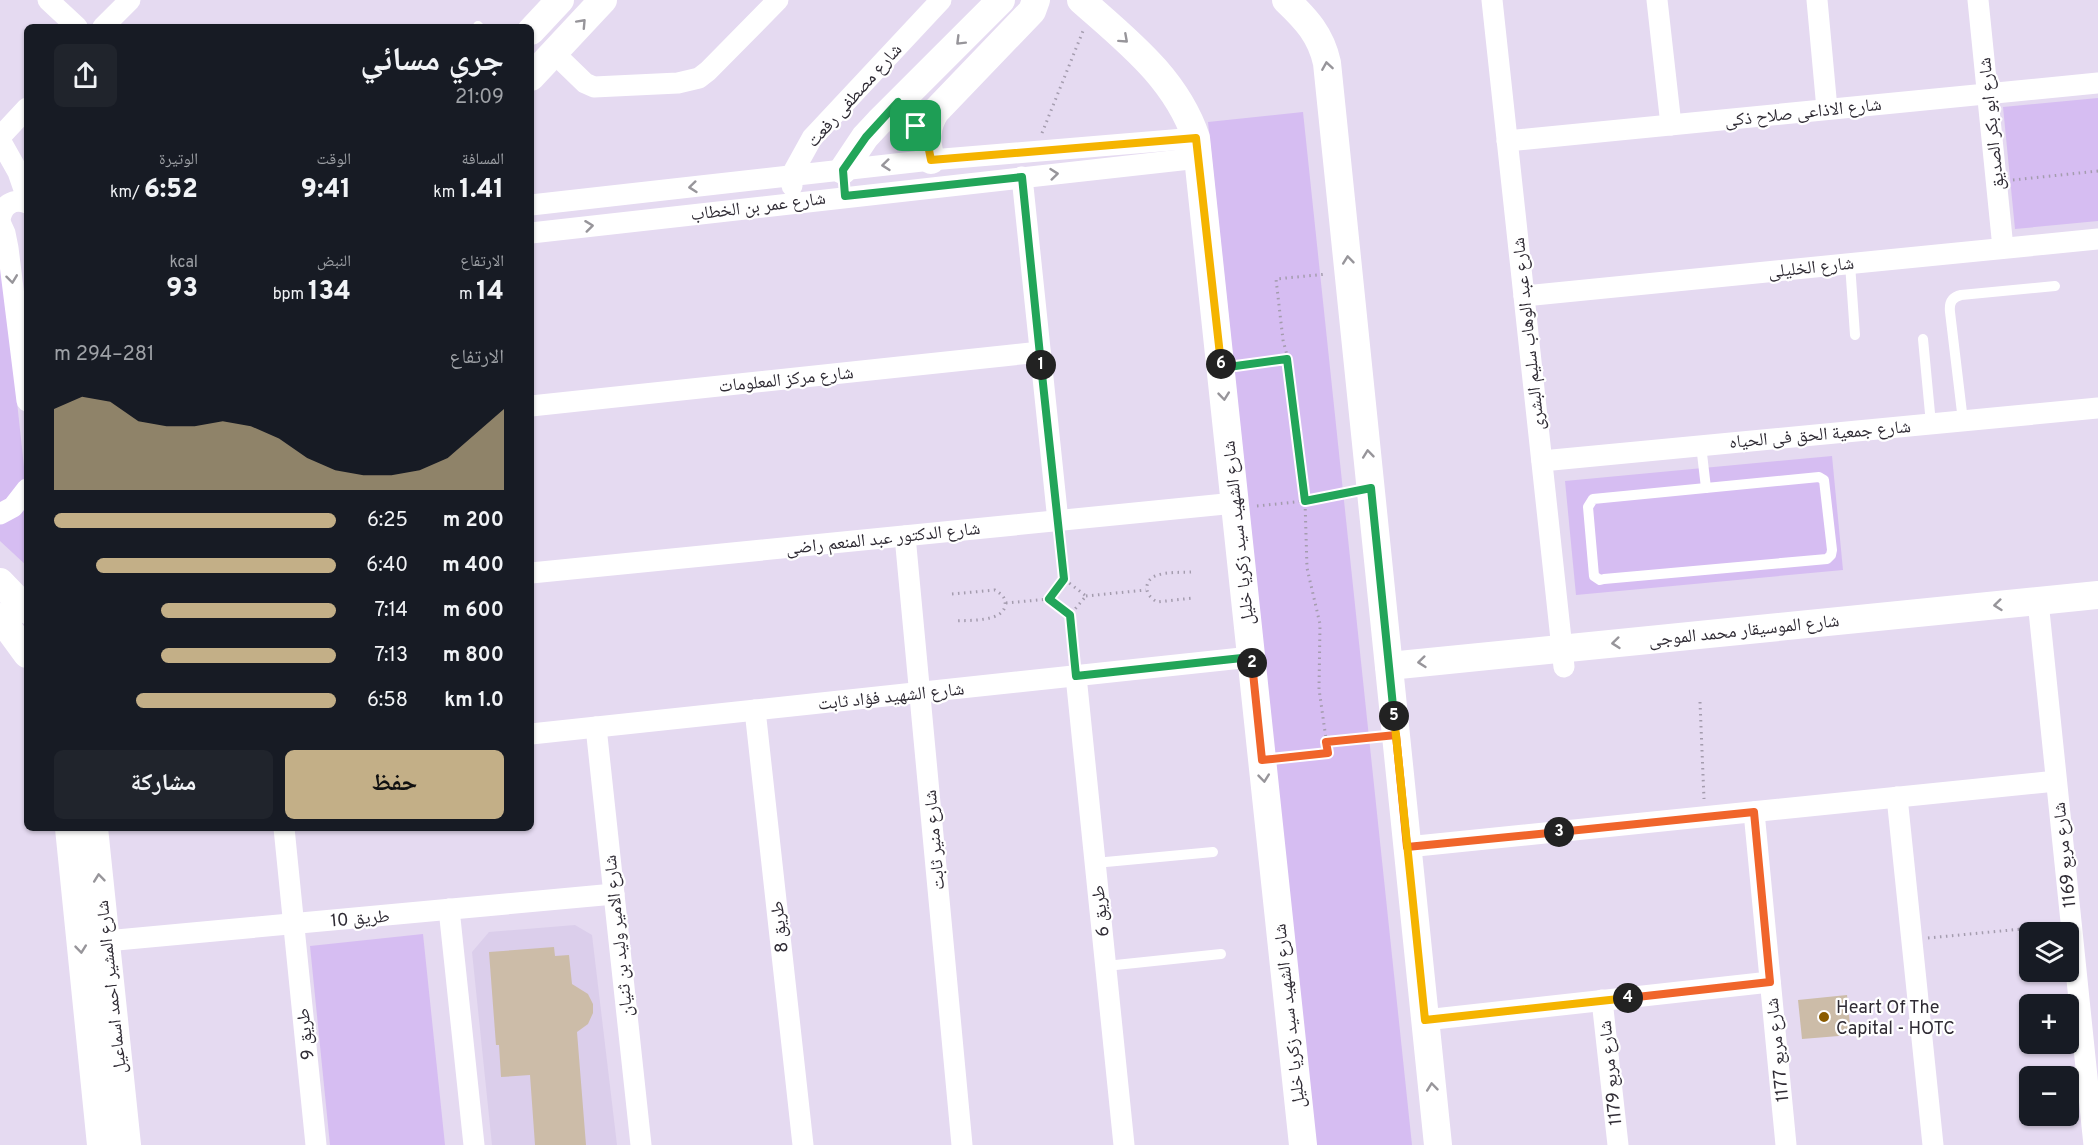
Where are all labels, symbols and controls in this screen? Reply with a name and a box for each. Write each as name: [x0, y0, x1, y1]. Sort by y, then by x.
one-way arrow: [574, 20, 585, 31]
one-way arrow: [1117, 32, 1128, 43]
one-way arrow: [956, 34, 967, 45]
street label: شارع مصطفى رفعت: [802, 39, 908, 153]
text: جري مسائي: [360, 41, 504, 83]
button: share: [54, 44, 117, 107]
street label: شارع ابو بكر الصديق: [1974, 56, 2011, 191]
one-way arrow: [1322, 62, 1334, 71]
text: 21:09: [455, 85, 504, 111]
street label: شارع الاذاعى صلاح ذكى: [1724, 94, 1883, 133]
pin: [890, 100, 941, 151]
icon: arrive: [899, 109, 932, 142]
text: الوتيرة: [159, 150, 198, 170]
text: الوقت: [317, 150, 351, 170]
text: المسافة: [462, 150, 504, 170]
one-way arrow: [882, 158, 891, 171]
one-way arrow: [1050, 168, 1059, 181]
text: 6:52: [144, 174, 198, 207]
text: 9:41: [301, 174, 351, 207]
text: 1.41: [459, 174, 504, 207]
one-way arrow: [688, 180, 697, 193]
text: /km: [110, 183, 144, 203]
text: km: [433, 183, 459, 203]
street label: شارع عمر بن الخطاب: [689, 188, 827, 227]
one-way arrow: [585, 220, 594, 233]
street label: شارع عبد الوهاب سليم البشرى: [1508, 236, 1551, 432]
text: النبض: [317, 252, 351, 272]
text: الارتفاع: [460, 252, 504, 272]
text: kcal: [170, 253, 198, 273]
street label: شارع الخليلى: [1767, 253, 1855, 284]
one-way arrow: [1342, 256, 1355, 265]
text: 93: [166, 273, 198, 306]
one-way arrow: [6, 274, 18, 283]
text: 134: [308, 276, 351, 309]
text: 14: [476, 276, 504, 309]
text: bpm: [273, 285, 308, 305]
text: m: [459, 285, 476, 305]
text: 281–294 m: [54, 342, 154, 368]
text: الارتفاع: [449, 345, 504, 371]
pin: 6: [1206, 349, 1236, 379]
pin: 1: [1026, 350, 1056, 380]
text: 6: [1216, 354, 1226, 374]
text: 1: [1038, 355, 1044, 375]
street label: شارع مركز المعلومات: [718, 362, 855, 399]
one-way arrow: [1217, 392, 1230, 401]
street label: شارع جمعية الحق فى الحياه: [1728, 416, 1912, 455]
street label: شارع الشهيد سيد زكريا خليل: [1218, 440, 1261, 626]
one-way arrow: [1362, 449, 1374, 459]
text: 6:25: [367, 508, 408, 534]
text: 200 m: [443, 508, 504, 534]
street label: شارع الدكتور عبد المنعم راضى: [785, 518, 982, 561]
text: 6:40: [366, 553, 408, 579]
text: 400 m: [442, 553, 504, 579]
text: 7:14: [374, 598, 408, 624]
text: 600 m: [443, 598, 504, 624]
one-way arrow: [1993, 598, 2003, 611]
street label: شارع الموسيقار محمد الموجى: [1648, 610, 1841, 653]
one-way arrow: [1611, 636, 1620, 649]
text: 7:13: [374, 643, 408, 669]
text: 800 m: [443, 643, 504, 669]
pin: 2: [1237, 648, 1267, 678]
text: 2: [1247, 653, 1257, 673]
one-way arrow: [1417, 655, 1426, 668]
street label: شارع الشهيد فؤاد ثابت: [817, 678, 965, 717]
text: 6:58: [367, 688, 408, 714]
text: 1.0 km: [444, 688, 504, 714]
pin: 5: [1379, 701, 1409, 731]
text: 5: [1389, 706, 1399, 726]
button: مشاركة: [54, 750, 273, 819]
button: حفظ: [285, 750, 504, 819]
one-way arrow: [1257, 774, 1270, 783]
street label: شارع منير ثابت: [920, 789, 951, 891]
street label: شارع مربع 1169: [2049, 801, 2082, 909]
pin: 3: [1544, 817, 1574, 847]
text: 3: [1554, 822, 1564, 842]
street label: شارع الامير وليد بن ثنيان: [600, 854, 639, 1018]
one-way arrow: [93, 873, 106, 883]
street label: طريق 6: [1087, 884, 1116, 938]
street label: شارع المشير احمد اسماعيل: [92, 899, 133, 1075]
street label: طريق 8: [766, 900, 795, 954]
street label: طريق 10: [330, 905, 391, 934]
map controls: [2019, 922, 2079, 1126]
button: layers: [2019, 922, 2079, 982]
street label: شارع الشهيد سيد زكريا خليل: [1269, 923, 1312, 1109]
one-way arrow: [74, 944, 87, 953]
pin: 4: [1613, 983, 1643, 1013]
text: 4: [1623, 988, 1633, 1008]
button: +: [2019, 994, 2079, 1054]
street label: شارع مربع 1177: [1762, 997, 1795, 1103]
place label: Heart Of The Capital - HOTC: [1836, 997, 1955, 1041]
street label: طريق 9: [292, 1007, 321, 1061]
marker: Heart Of The Capital - HOTC: [1817, 1010, 1831, 1024]
street label: شارع مربع 1179: [1595, 1019, 1628, 1126]
button: −: [2019, 1066, 2079, 1126]
one-way arrow: [1426, 1082, 1439, 1091]

